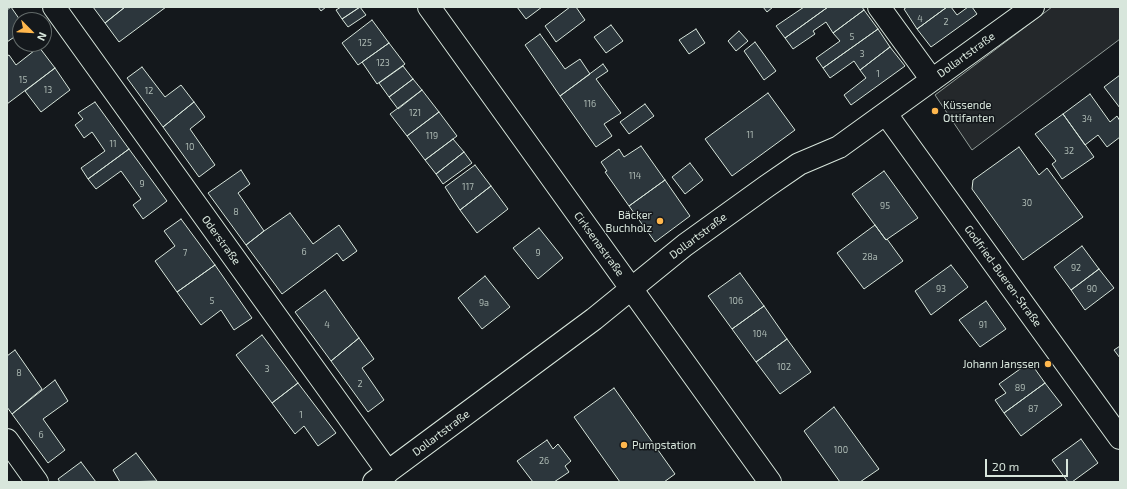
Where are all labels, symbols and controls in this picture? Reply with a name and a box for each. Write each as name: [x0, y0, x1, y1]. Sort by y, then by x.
north arrow: [12, 12, 52, 52]
house number: 4: [917, 14, 923, 24]
house number: 2: [943, 17, 949, 27]
text: N: [35, 30, 50, 43]
street label: Dollartstraße: [934, 30, 998, 80]
house number: 5: [850, 32, 854, 42]
house number: 125: [358, 38, 372, 48]
house number: 3: [859, 49, 865, 59]
house number: 123: [376, 58, 390, 68]
house number: 1: [876, 69, 880, 79]
house number: 15: [19, 75, 27, 85]
house number: 13: [44, 85, 52, 95]
house number: 12: [145, 86, 153, 96]
place label: Küssende Ottifanten: [943, 98, 995, 124]
house number: 116: [584, 99, 596, 109]
marker: Küssende Ottifanten: [930, 106, 940, 116]
house number: 121: [409, 108, 421, 118]
house number: 34: [1082, 114, 1092, 124]
house number: 11: [746, 130, 754, 140]
house number: 119: [426, 131, 438, 141]
house number: 11: [109, 139, 117, 149]
house number: 10: [185, 142, 195, 152]
house number: 32: [1064, 146, 1074, 156]
house number: 114: [629, 171, 641, 181]
house number: 9: [139, 179, 145, 189]
house number: 117: [462, 182, 474, 192]
house number: 30: [1022, 198, 1032, 208]
house number: 95: [880, 201, 890, 211]
house number: 8: [233, 207, 239, 217]
place label: Bäcker Buchholz: [606, 208, 652, 234]
street label: Cirksenastraße: [571, 209, 627, 279]
street label: Dollartstraße: [667, 210, 729, 262]
street label: Oderstraße: [199, 213, 243, 267]
marker: Bäcker Buchholz: [655, 216, 665, 226]
street label: Godfried-Bueren-Straße: [962, 223, 1044, 329]
house number: 6: [301, 247, 307, 257]
house number: 7: [183, 248, 187, 258]
house number: 9: [535, 248, 541, 258]
house number: 28a: [862, 252, 878, 262]
house number: 92: [1071, 263, 1081, 273]
house number: 93: [936, 284, 946, 294]
house number: 90: [1087, 284, 1097, 294]
house number: 5: [210, 296, 214, 306]
house number: 106: [729, 296, 743, 306]
house number: 9a: [479, 298, 489, 308]
house number: 4: [324, 320, 330, 330]
house number: 91: [979, 320, 987, 330]
house number: 104: [753, 329, 767, 339]
place label: Johann Janssen: [963, 357, 1040, 371]
marker: Johann Janssen: [1043, 359, 1053, 369]
house number: 102: [777, 362, 791, 372]
house number: 3: [264, 364, 270, 374]
house number: 8: [16, 368, 22, 378]
house number: 2: [357, 379, 363, 389]
house number: 89: [1015, 383, 1025, 393]
house number: 87: [1028, 404, 1038, 414]
street label: Dollartstraße: [410, 407, 472, 459]
house number: 1: [299, 410, 303, 420]
house number: 6: [38, 430, 44, 440]
place label: Pumpstation: [632, 438, 696, 452]
marker: Pumpstation: [619, 440, 629, 450]
house number: 100: [834, 445, 848, 455]
scale bar: [987, 451, 1070, 477]
house number: 26: [539, 456, 549, 466]
text: 20 m: [992, 459, 1019, 473]

